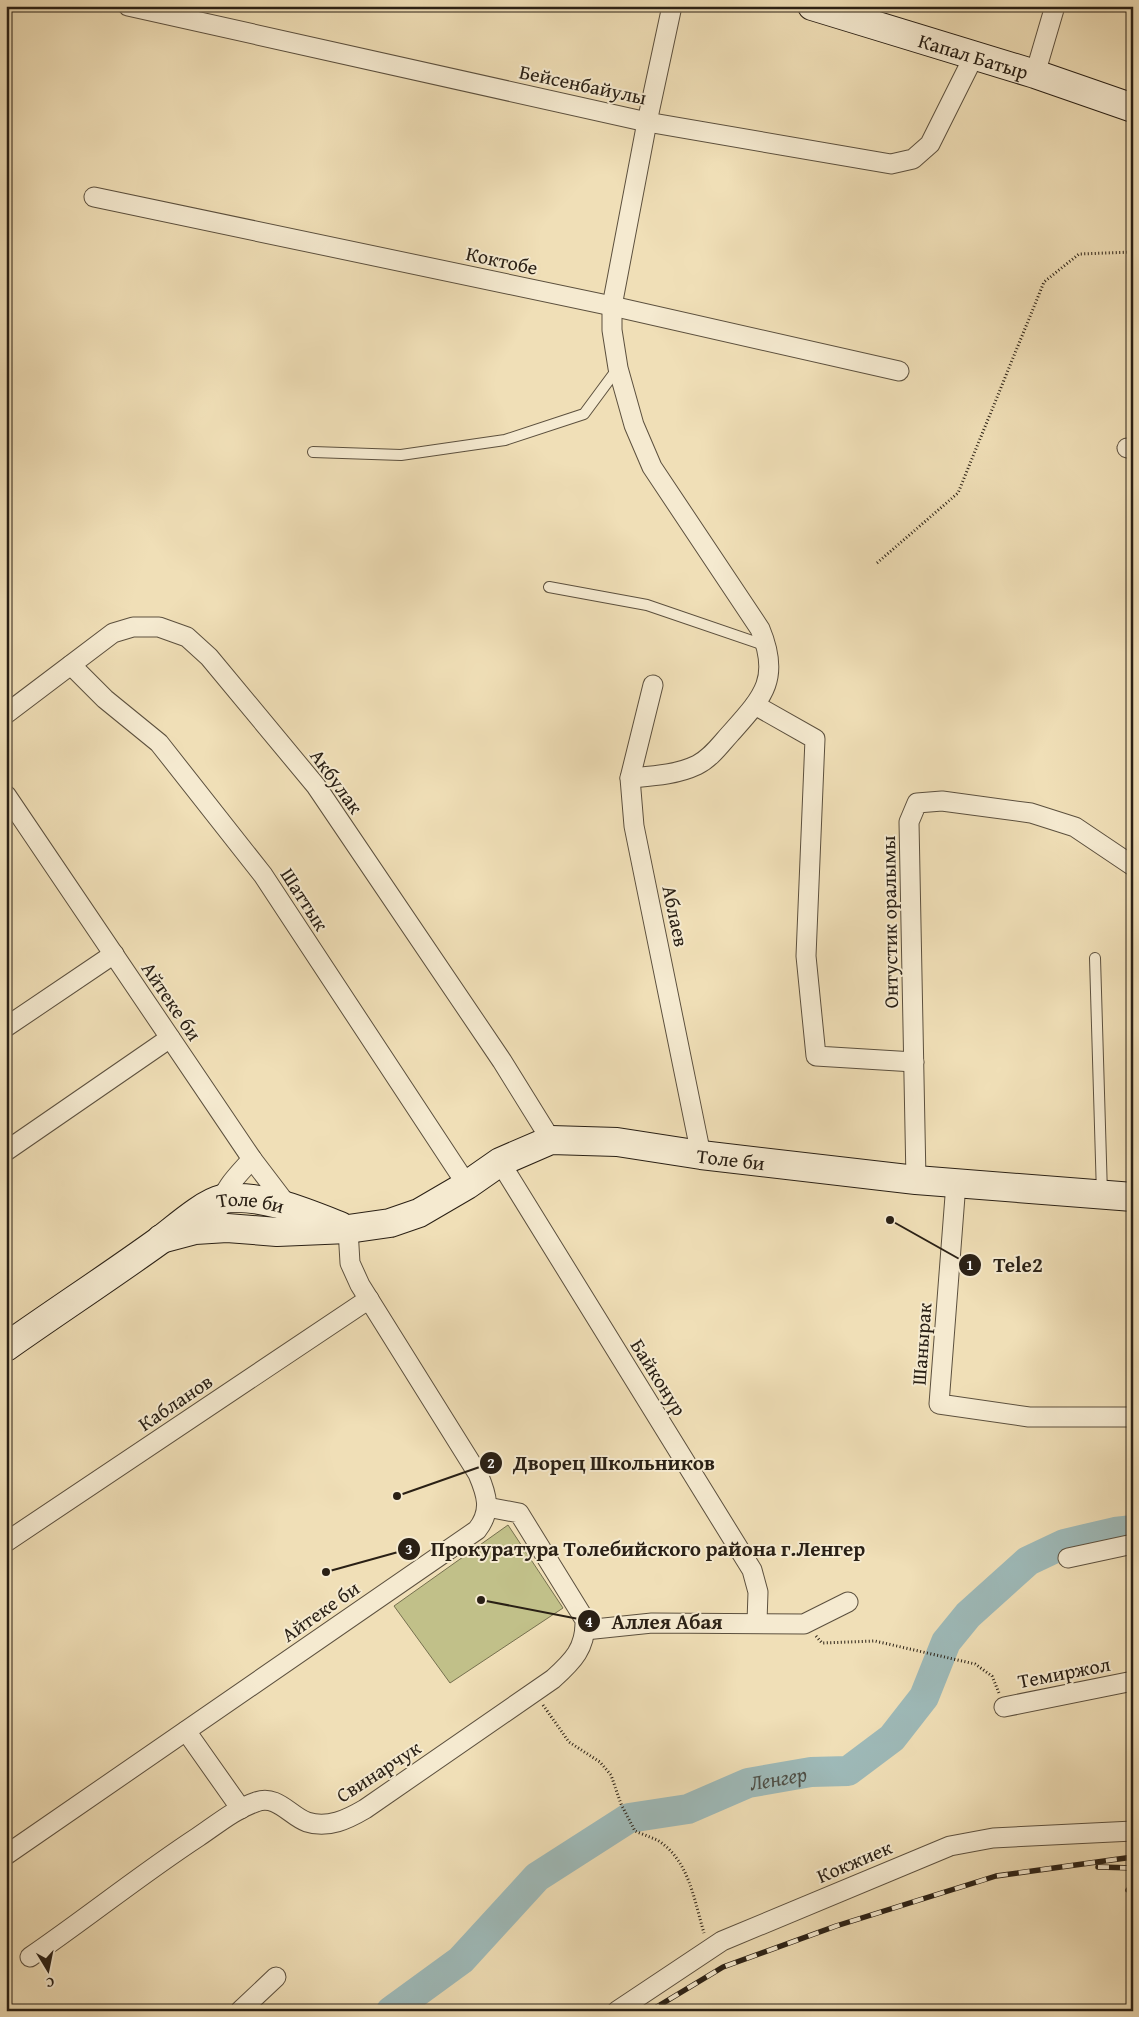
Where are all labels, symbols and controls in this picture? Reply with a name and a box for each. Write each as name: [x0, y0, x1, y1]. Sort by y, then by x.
street label: Капал Батыр: [915, 25, 1032, 86]
street label: Бейсенбайулы: [517, 56, 649, 112]
street label: Коктобе: [464, 238, 540, 282]
street label: Акбулак: [304, 743, 371, 820]
street label: Онтустик оралымы: [873, 835, 905, 1009]
street label: Шаттык: [274, 862, 337, 937]
street label: Аблаев: [655, 883, 697, 949]
street label: Айтеке би: [135, 956, 209, 1046]
street label: Толе би: [695, 1140, 767, 1177]
street label: Толе би: [214, 1183, 288, 1220]
callout: Tele2: [958, 1247, 1052, 1283]
text: Tele2: [993, 1249, 1043, 1280]
text: 1: [966, 1254, 974, 1275]
street label: Шанырак: [904, 1301, 938, 1386]
street label: Байконур: [624, 1333, 694, 1421]
street label: Кабланов: [132, 1366, 218, 1438]
callout: Дворец Школьников: [478, 1445, 725, 1481]
text: Дворец Школьников: [512, 1447, 715, 1478]
text: 2: [487, 1452, 495, 1473]
callout: Прокуратура Толебийского района г.Ленгер: [396, 1531, 876, 1567]
text: Прокуратура Толебийского района г.Ленгер: [431, 1533, 865, 1564]
text: 3: [405, 1538, 413, 1559]
street label: Айтеке би: [275, 1573, 365, 1649]
callout: Аллея Абая: [576, 1603, 732, 1639]
text: Аллея Абая: [611, 1606, 723, 1637]
text: 4: [585, 1611, 593, 1632]
street label: Темиржол: [1015, 1649, 1113, 1695]
street label: Свинарчук: [330, 1732, 427, 1809]
water label: Ленгер: [747, 1758, 809, 1798]
street label: Кокжиек: [812, 1832, 897, 1890]
north arrow: [22, 1944, 72, 1994]
text: С: [45, 1972, 56, 1993]

